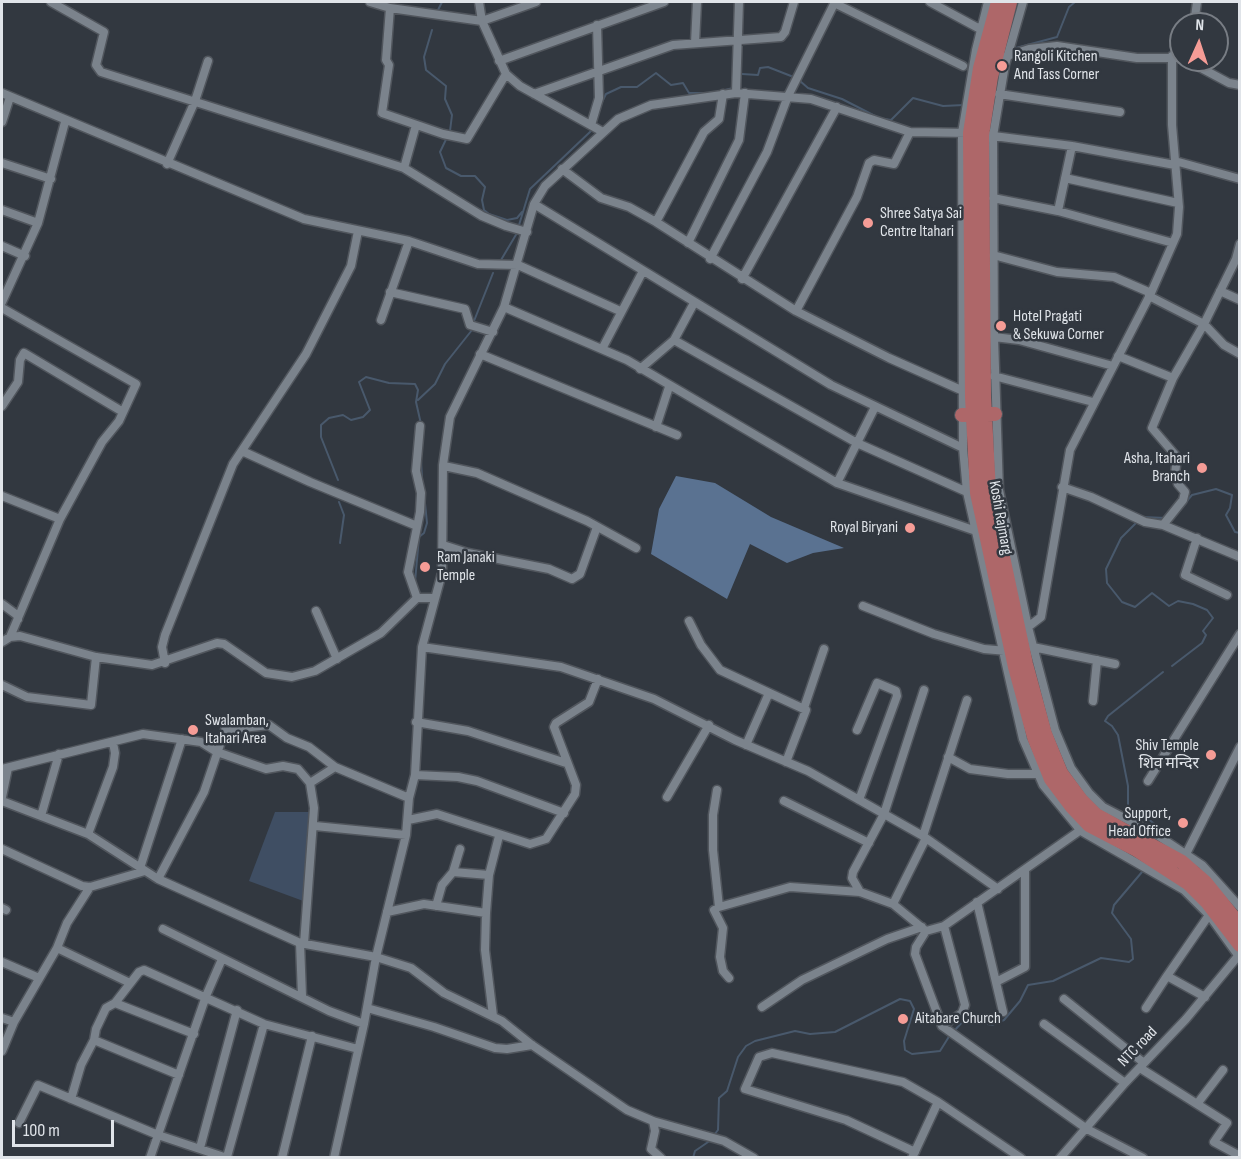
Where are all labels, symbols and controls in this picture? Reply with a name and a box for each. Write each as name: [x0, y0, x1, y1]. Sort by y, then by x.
north arrow: [1169, 12, 1229, 72]
text: N: [1195, 16, 1205, 35]
place label: Rangoli Kitchen And Tass Corner: [1014, 47, 1099, 85]
marker: Rangoli Kitchen And Tass Corner: [995, 59, 1009, 73]
place label: Shree Satya Sai Centre Itahari: [880, 204, 962, 242]
marker: Shree Satya Sai Centre Itahari: [861, 216, 875, 230]
place label: Hotel Pragati & Sekuwa Corner: [1013, 307, 1104, 345]
marker: Hotel Pragati & Sekuwa Corner: [994, 319, 1008, 333]
place label: Asha, Itahari Branch: [1124, 449, 1190, 487]
marker: Asha, Itahari Branch: [1195, 461, 1209, 475]
street label: Koshi Rajmarg: [984, 479, 1016, 557]
place label: Royal Biryani: [830, 518, 898, 538]
marker: Royal Biryani: [903, 521, 917, 535]
place label: Ram Janaki Temple: [437, 548, 495, 586]
marker: Ram Janaki Temple: [418, 560, 432, 574]
place label: Swalamban, Itahari Area: [205, 711, 269, 749]
marker: Swalamban, Itahari Area: [186, 723, 200, 737]
place label: Shiv Temple शिव मन्दिर: [1135, 736, 1199, 774]
marker: Shiv Temple शिव मन्दिर: [1204, 748, 1218, 762]
place label: Support, Head Office: [1108, 804, 1171, 842]
marker: Support, Head Office: [1176, 816, 1190, 830]
place label: Aitabare Church: [915, 1009, 1001, 1029]
marker: Aitabare Church: [896, 1012, 910, 1026]
street label: NTC road: [1114, 1023, 1162, 1071]
scale bar: [15, 1108, 117, 1146]
text: 100 m: [23, 1120, 60, 1141]

